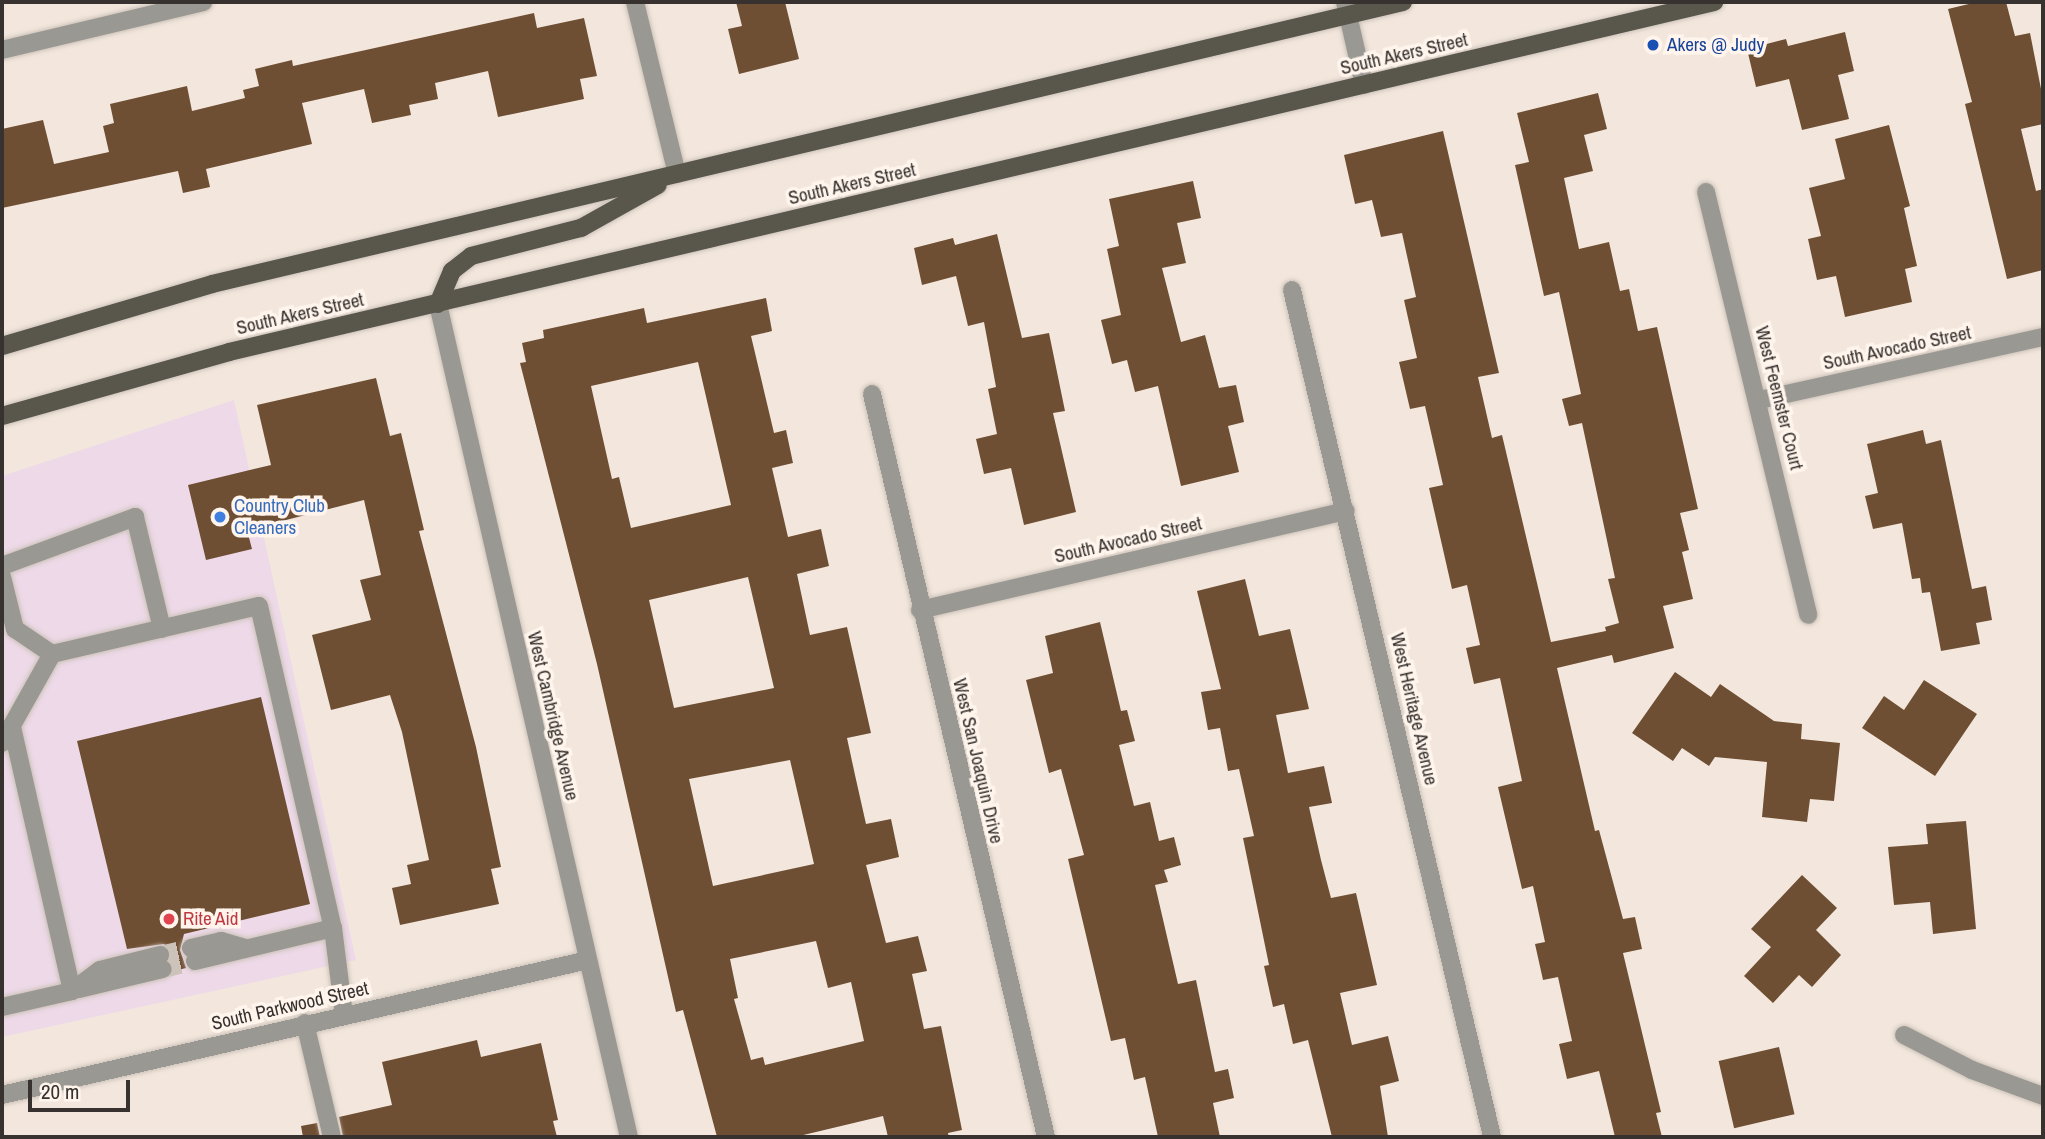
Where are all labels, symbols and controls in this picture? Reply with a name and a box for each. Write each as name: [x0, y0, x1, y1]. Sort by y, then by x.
street label: South Akers Street: [1338, 28, 1470, 80]
place label: Akers @ Judy: [1667, 34, 1764, 56]
marker: Akers @ Judy: [1645, 37, 1661, 53]
street label: South Akers Street: [786, 158, 918, 210]
street label: South Akers Street: [234, 288, 366, 340]
street label: South Avocado Street: [1821, 321, 1973, 375]
street label: West Feemster Court: [1750, 324, 1808, 472]
place label: Country Club Cleaners: [234, 495, 325, 539]
marker: Country Club Cleaners: [212, 509, 228, 525]
street label: South Avocado Street: [1052, 512, 1204, 568]
street label: West Cambridge Avenue: [522, 629, 584, 803]
street label: West Heritage Avenue: [1385, 630, 1443, 788]
street label: West San Joaquin Drive: [948, 676, 1008, 846]
place label: Rite Aid: [183, 908, 239, 930]
marker: Rite Aid: [161, 911, 177, 927]
street label: South Parkwood Street: [209, 977, 371, 1035]
scale bar: [32, 1066, 133, 1110]
text: 20 m: [41, 1077, 79, 1106]

